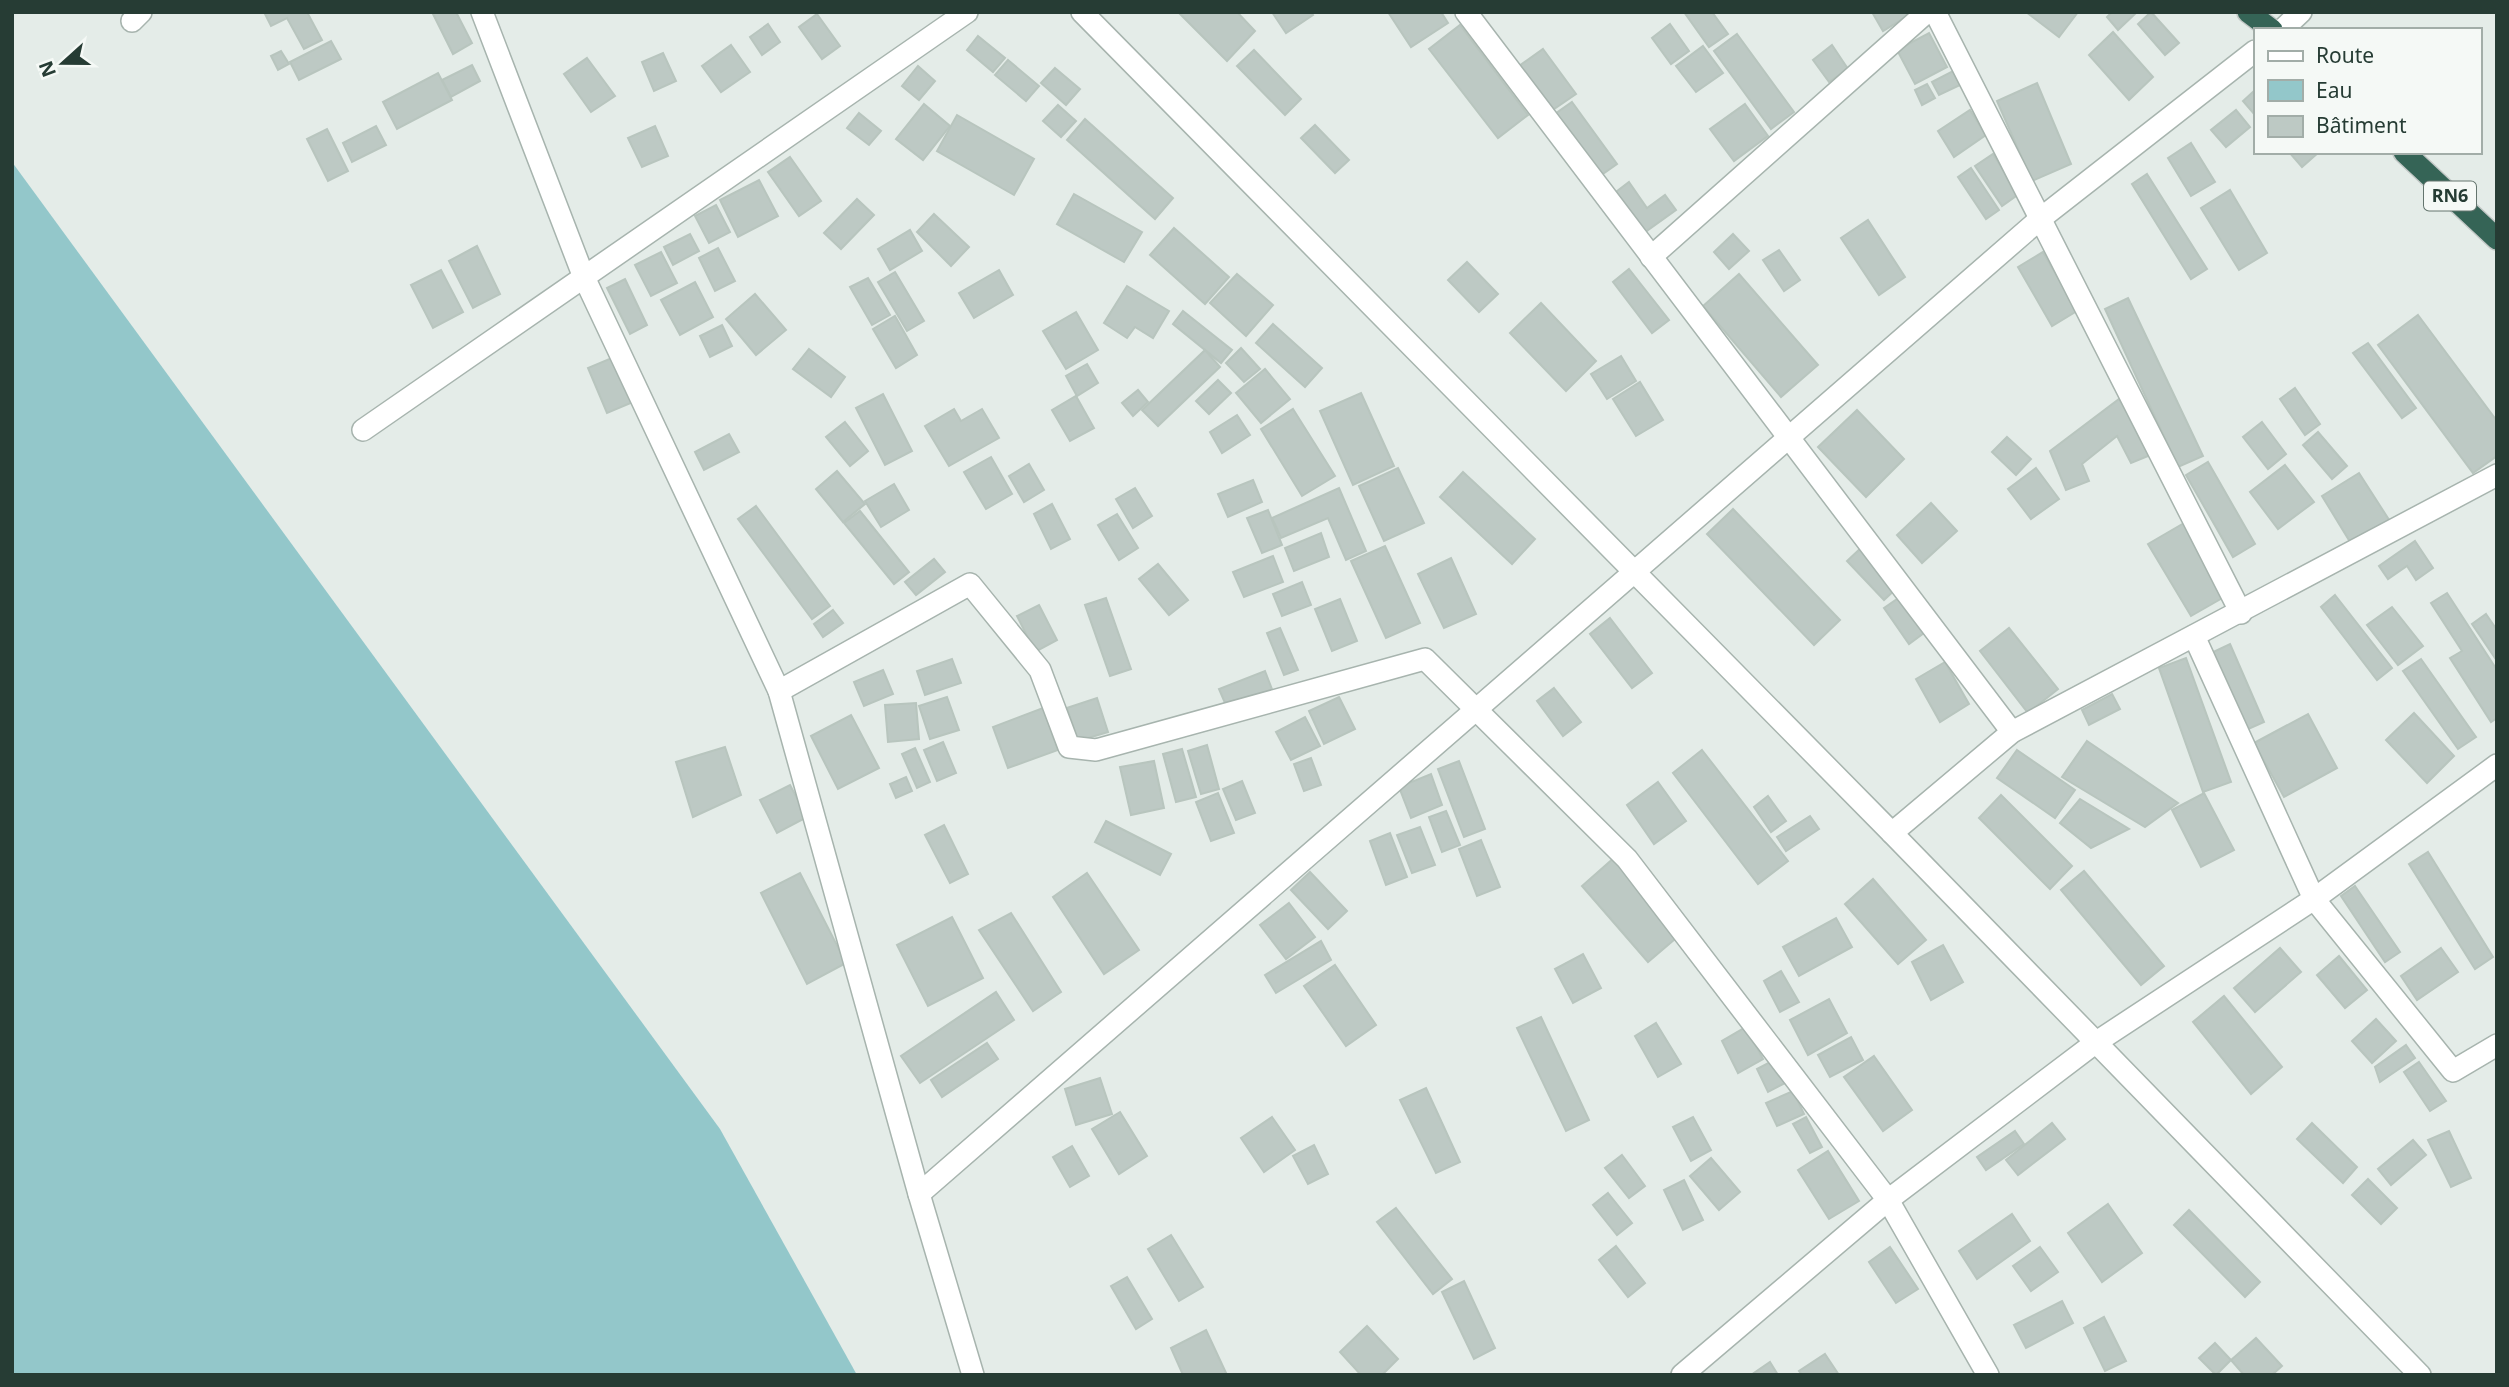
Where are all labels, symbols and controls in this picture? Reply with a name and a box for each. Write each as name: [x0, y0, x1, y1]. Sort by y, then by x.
north arrow: [28, 28, 98, 98]
legend: [2254, 28, 2481, 154]
text: Route: [2316, 41, 2374, 69]
text: N: [32, 57, 62, 81]
text: Eau: [2316, 76, 2352, 104]
text: Bâtiment: [2316, 111, 2407, 139]
road number: RN6: [2424, 182, 2476, 210]

